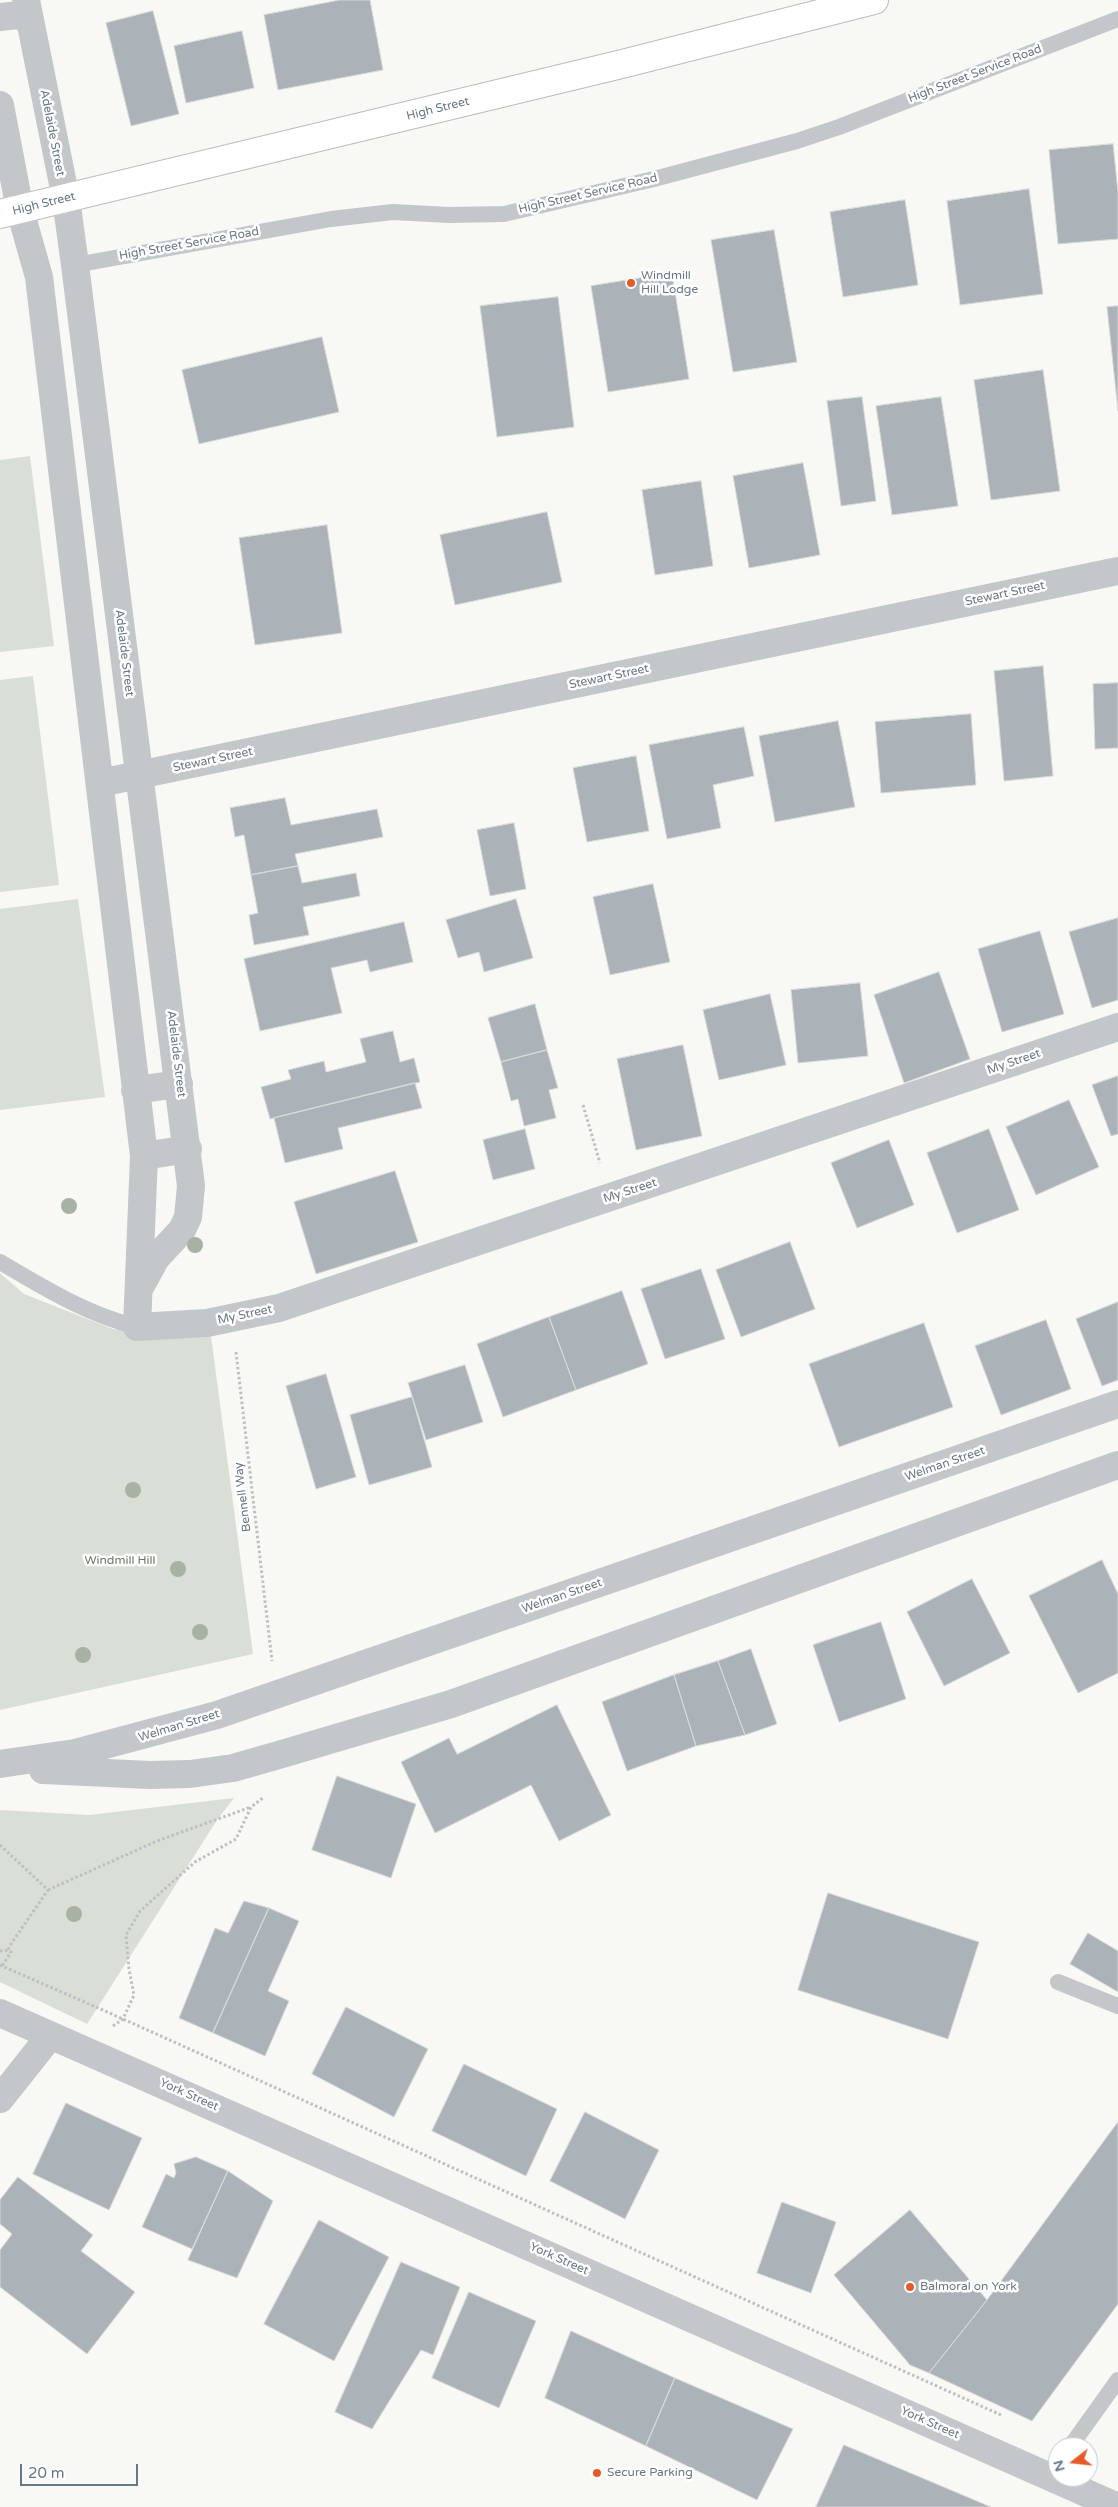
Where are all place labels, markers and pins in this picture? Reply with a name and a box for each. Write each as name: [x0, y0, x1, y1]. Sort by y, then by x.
place label: Windmill Hill Lodge: [641, 269, 698, 297]
marker: Windmill Hill Lodge: [625, 277, 637, 289]
place label: Balmoral on York: [920, 2280, 1017, 2294]
marker: Balmoral on York: [904, 2281, 916, 2293]
place label: Secure Parking: [607, 2466, 693, 2480]
marker: Secure Parking: [591, 2467, 603, 2479]

